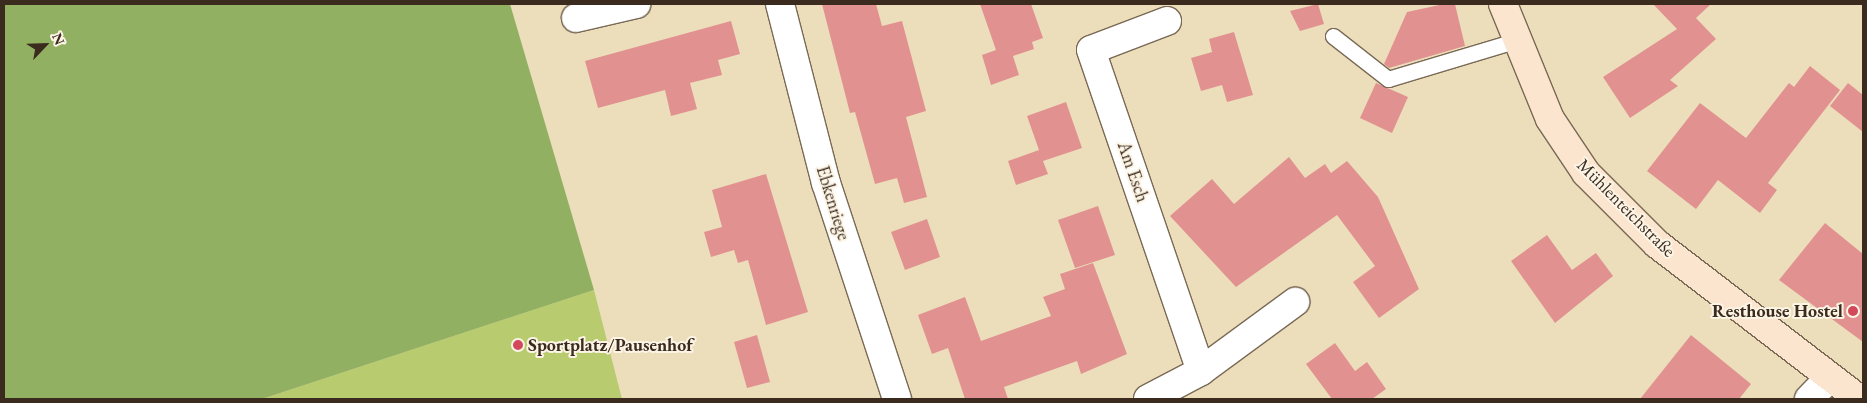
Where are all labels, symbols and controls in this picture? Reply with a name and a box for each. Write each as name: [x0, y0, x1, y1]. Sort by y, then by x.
north arrow: [20, 20, 70, 70]
text: N: [48, 30, 69, 48]
street label: Am Esch: [1113, 139, 1153, 205]
street label: Mühlenteichstraße: [1572, 154, 1680, 262]
street label: Ebkenriege: [812, 163, 854, 243]
place label: Resthouse Hostel: [1712, 300, 1843, 322]
marker: Resthouse Hostel: [1847, 305, 1859, 317]
place label: Sportplatz/Pausenhof: [528, 334, 693, 356]
marker: Sportplatz/Pausenhof: [512, 339, 524, 351]

